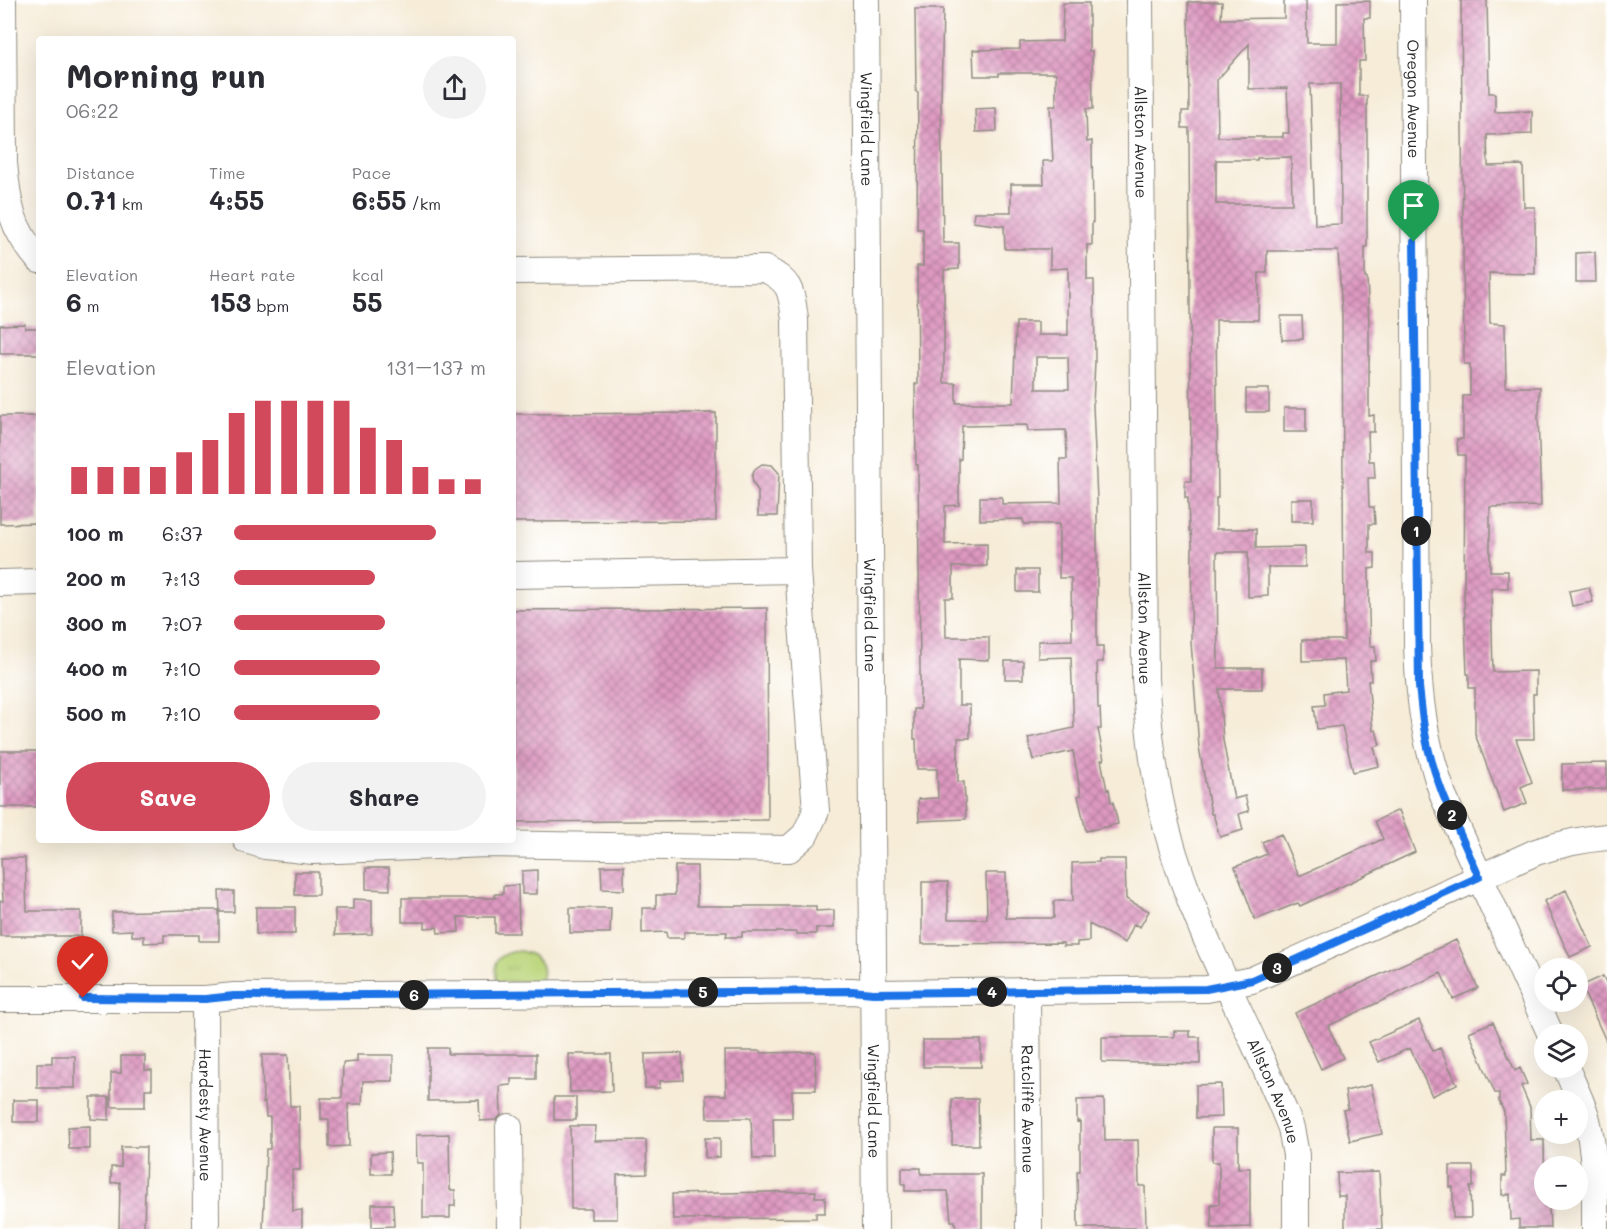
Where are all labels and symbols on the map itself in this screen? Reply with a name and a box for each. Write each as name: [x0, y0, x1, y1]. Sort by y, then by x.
street label: Oregon Avenue: [1403, 40, 1425, 158]
street label: Wingfield Lane: [857, 72, 878, 186]
street label: Allston Avenue: [1131, 85, 1152, 199]
pin: [1388, 180, 1439, 242]
pin: 1: [1401, 516, 1431, 546]
street label: Wingfield Lane: [860, 558, 882, 672]
street label: Allston Avenue: [1134, 571, 1156, 685]
pin: 2: [1437, 800, 1467, 830]
pin: [57, 936, 108, 998]
pin: 3: [1262, 953, 1292, 983]
pin: 5: [688, 977, 718, 1007]
pin: 4: [977, 977, 1007, 1007]
pin: 6: [399, 980, 429, 1010]
street label: Allston Avenue: [1243, 1034, 1305, 1145]
street label: Wingfield Lane: [864, 1044, 885, 1158]
street label: Ratcliffe Avenue: [1017, 1045, 1040, 1173]
street label: Hardesty Avenue: [195, 1048, 217, 1182]

